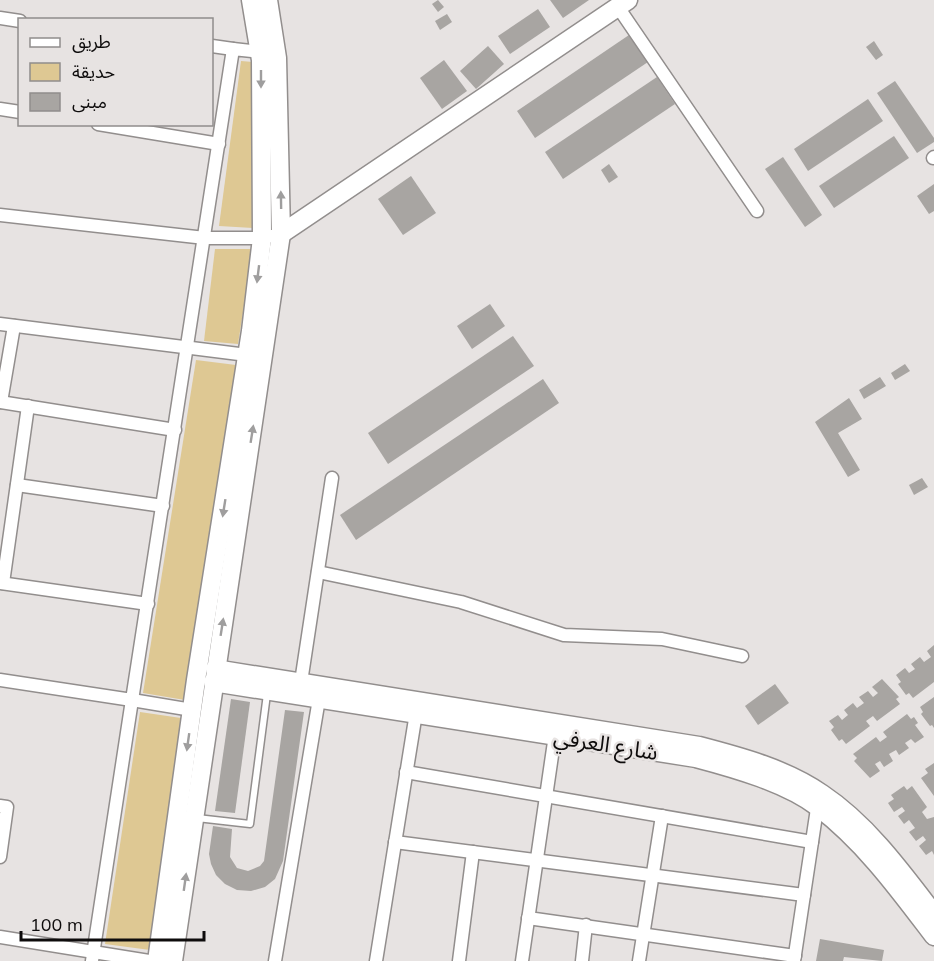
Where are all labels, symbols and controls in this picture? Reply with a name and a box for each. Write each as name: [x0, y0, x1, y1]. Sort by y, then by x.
legend: [18, 18, 213, 126]
text: طريق: [72, 30, 111, 53]
text: حديقة: [72, 60, 115, 83]
one-way arrow: [256, 69, 266, 88]
text: مبنى: [72, 90, 107, 113]
one-way arrow: [276, 190, 285, 209]
one-way arrow: [253, 264, 263, 283]
one-way arrow: [247, 425, 256, 444]
one-way arrow: [219, 499, 228, 518]
one-way arrow: [217, 617, 226, 636]
street label: شارع العرفي: [551, 722, 660, 769]
one-way arrow: [183, 733, 192, 752]
one-way arrow: [180, 873, 189, 892]
scale bar: [21, 904, 204, 942]
text: 100 m: [30, 913, 83, 936]

